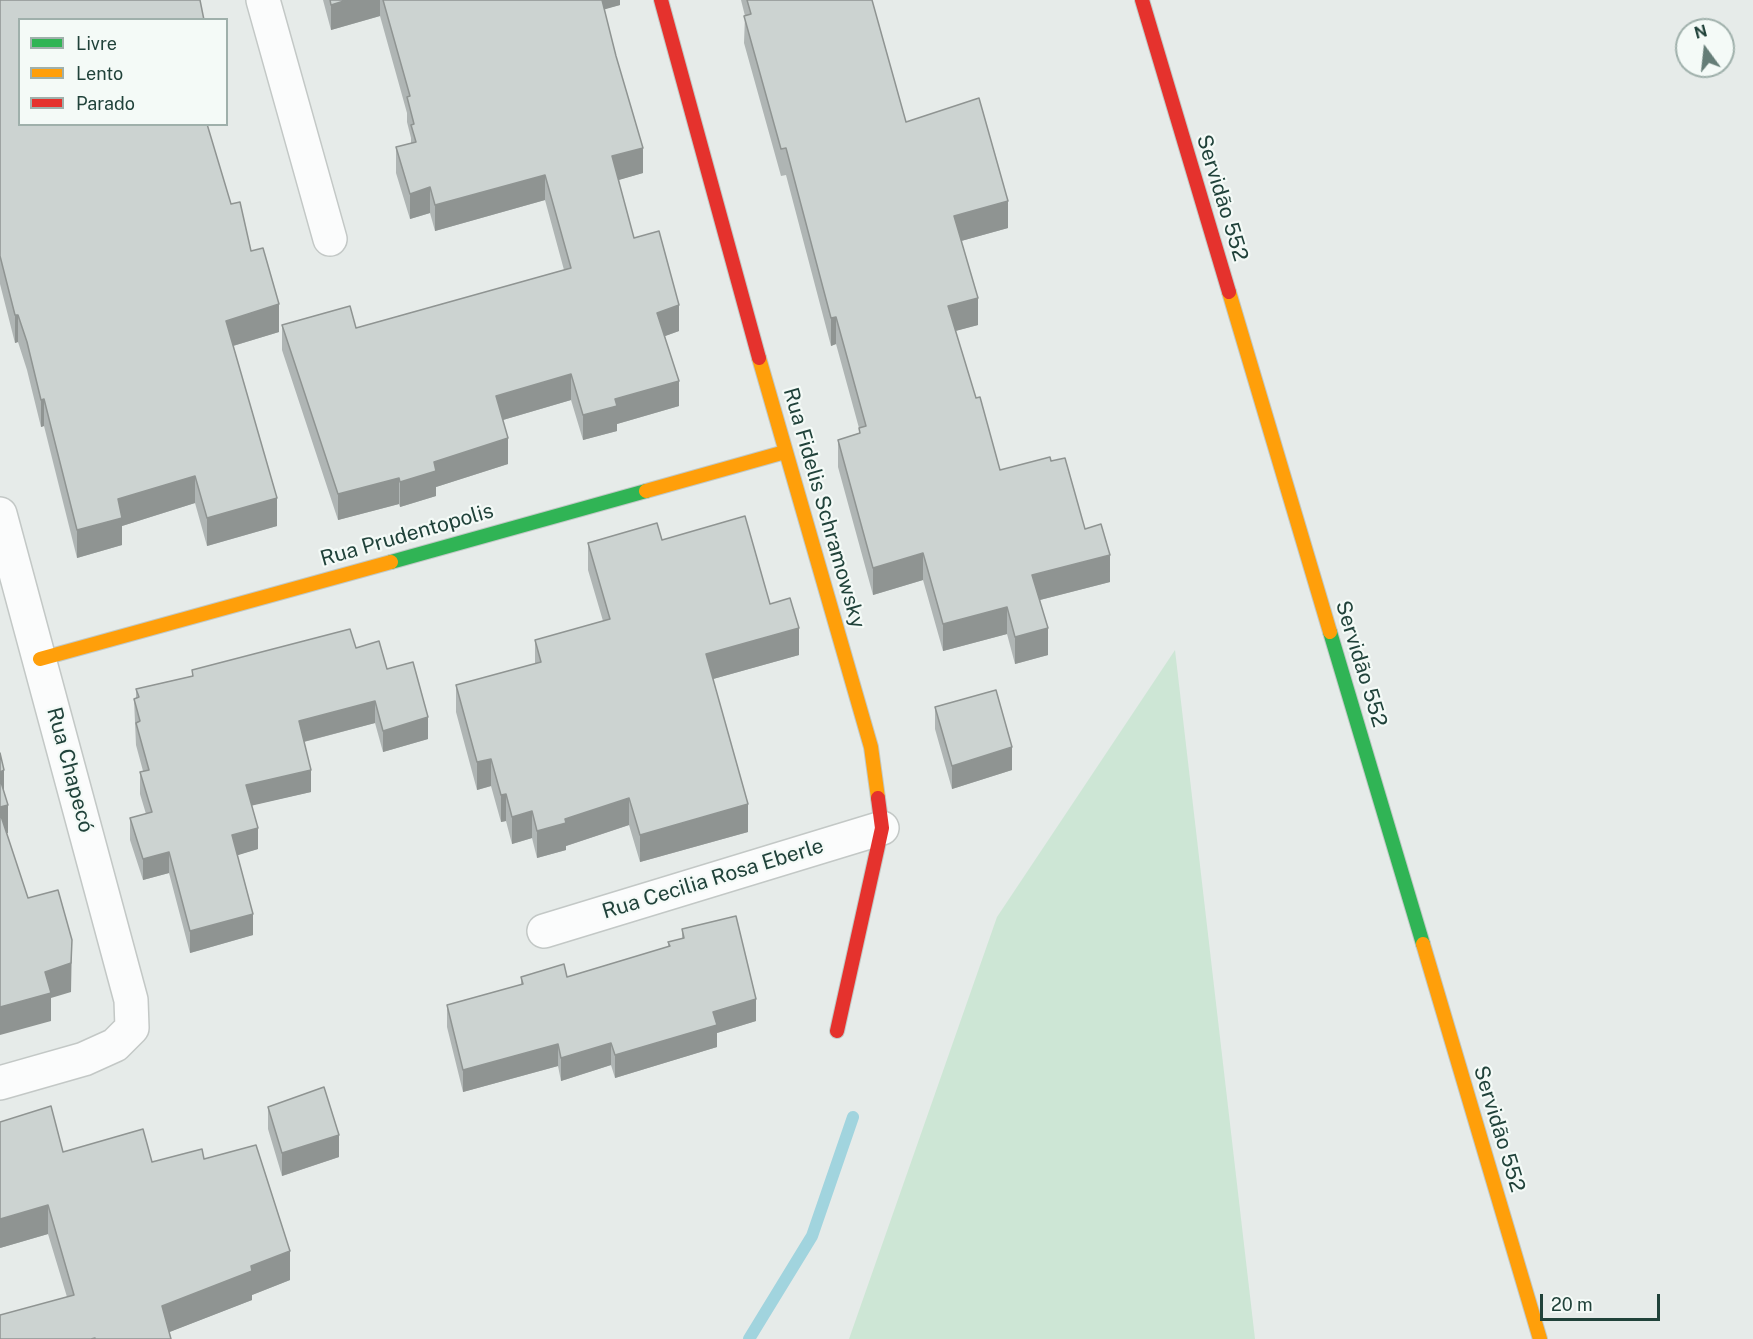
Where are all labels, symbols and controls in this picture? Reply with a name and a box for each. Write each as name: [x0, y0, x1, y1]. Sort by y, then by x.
legend: [18, 18, 228, 126]
north arrow: [1675, 18, 1735, 78]
text: N: [1692, 21, 1709, 43]
text: Livre: [76, 33, 117, 54]
text: Lento: [76, 63, 123, 84]
text: Parado: [76, 93, 135, 114]
street label: Servidão 552: [1191, 132, 1253, 264]
street label: Rua Fidelis Schramowsky: [778, 385, 870, 631]
street label: Rua Prudentopolis: [317, 498, 497, 572]
street label: Servidão 552: [1330, 598, 1392, 730]
street label: Rua Chapecó: [41, 705, 99, 835]
street label: Rua Cecilia Rosa Eberle: [599, 833, 827, 925]
street label: Servidão 552: [1468, 1063, 1530, 1195]
scale bar: [1543, 1282, 1663, 1320]
text: 20 m: [1551, 1294, 1593, 1315]

